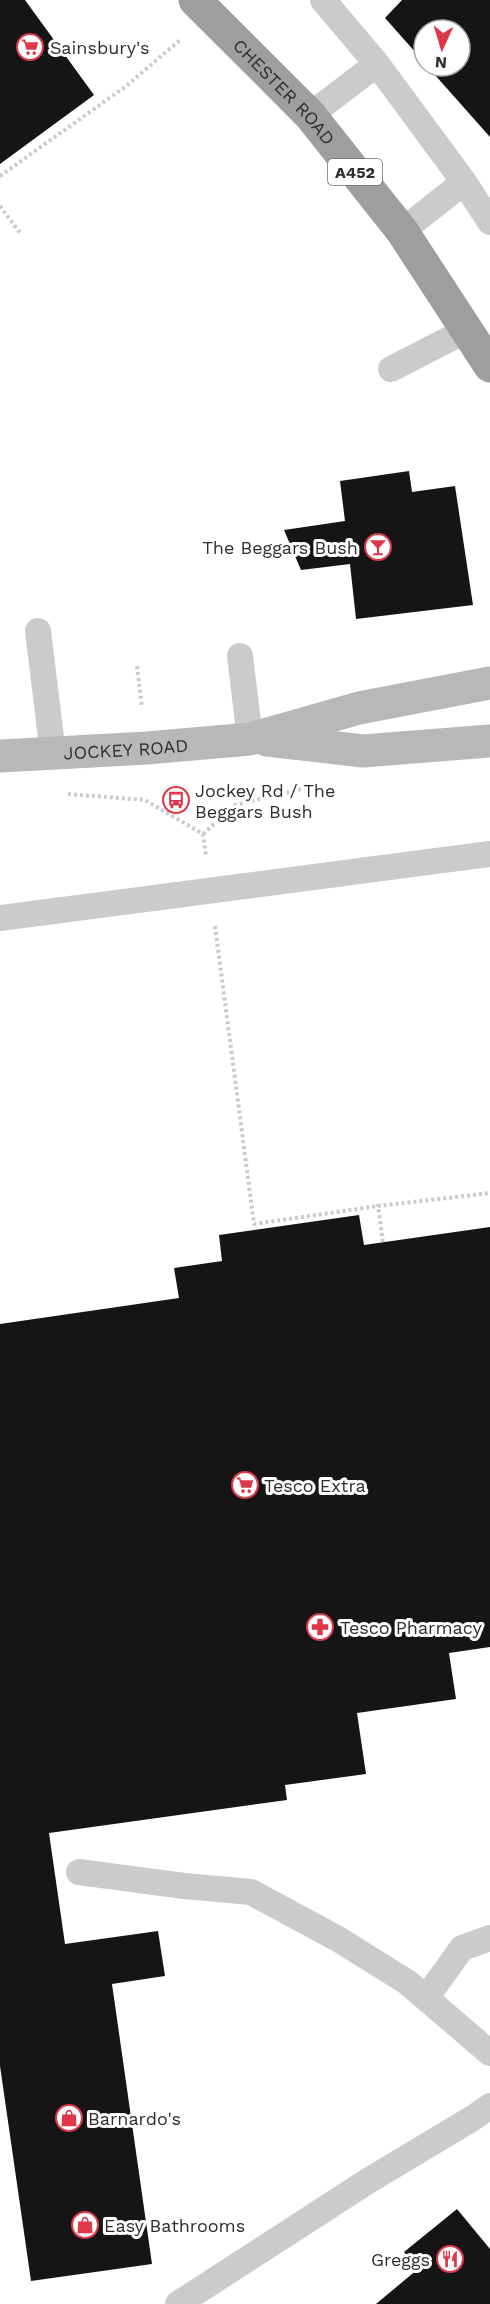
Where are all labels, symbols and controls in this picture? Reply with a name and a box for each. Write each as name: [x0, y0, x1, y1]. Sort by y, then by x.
north arrow: [412, 18, 472, 78]
supermarket icon: Sainsbury's: [15, 32, 45, 62]
street label: CHESTER ROAD: [229, 34, 340, 149]
place label: Sainsbury's: [50, 37, 149, 58]
text: N: [434, 53, 448, 72]
road number: A452: [328, 159, 382, 185]
bar icon: The Beggars Bush: [363, 532, 393, 562]
place label: The Beggars Bush: [202, 537, 358, 558]
street label: JOCKEY ROAD: [63, 734, 189, 763]
place label: Jockey Rd / The Beggars Bush: [195, 780, 335, 822]
bus stop icon: Jockey Rd / The Beggars Bush: [161, 785, 191, 815]
supermarket icon: Tesco Extra: [230, 1470, 260, 1500]
place label: Tesco Extra: [264, 1475, 366, 1496]
pharmacy icon: Tesco Pharmacy: [305, 1612, 335, 1642]
place label: Tesco Pharmacy: [340, 1617, 483, 1638]
shop icon: Barnardo's: [54, 2103, 84, 2133]
place label: Barnardo's: [88, 2108, 181, 2129]
shop icon: Easy Bathrooms: [70, 2210, 100, 2240]
place label: Easy Bathrooms: [104, 2215, 245, 2236]
restaurant icon: Greggs: [435, 2244, 465, 2274]
place label: Greggs: [371, 2249, 430, 2270]

